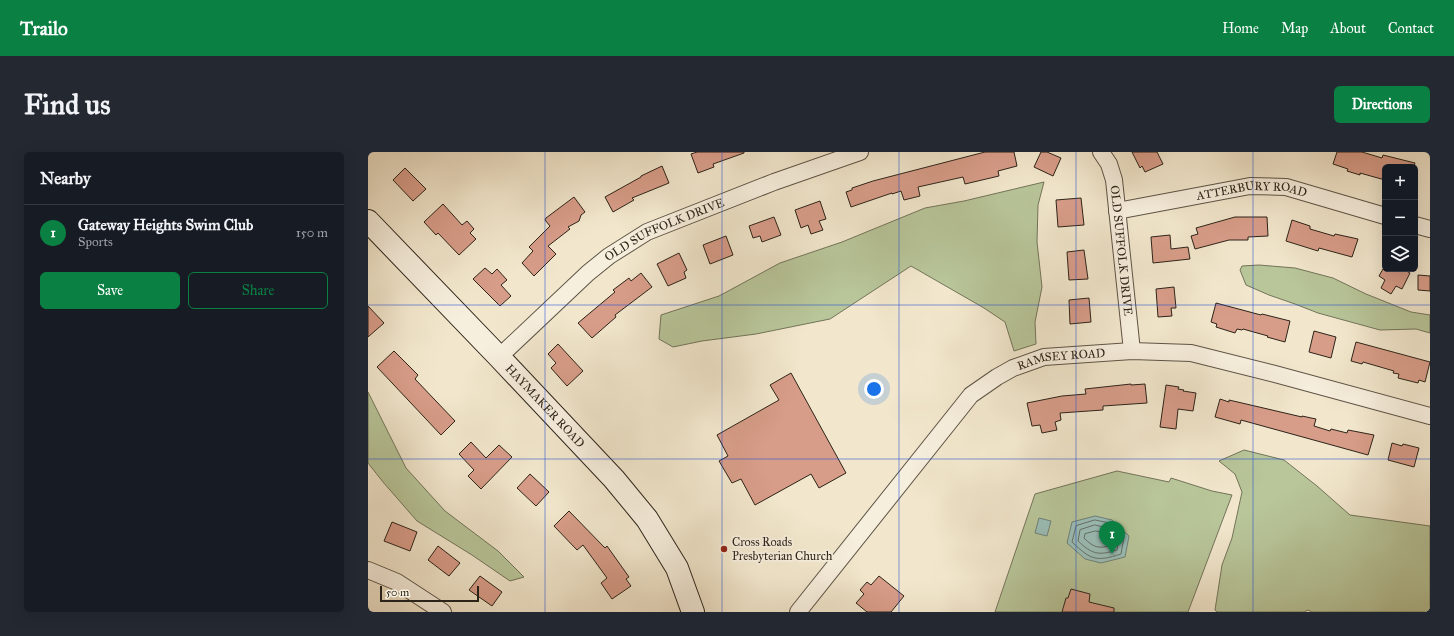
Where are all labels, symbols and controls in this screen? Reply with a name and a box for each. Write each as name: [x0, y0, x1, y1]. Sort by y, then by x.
text: Trailo: [20, 17, 68, 40]
text: Home: [1222, 20, 1259, 37]
text: Map: [1281, 20, 1308, 37]
text: About: [1330, 20, 1366, 37]
text: Contact: [1388, 20, 1434, 37]
button: Directions: [1334, 86, 1430, 123]
text: Find us: [24, 87, 110, 122]
map controls: [1382, 164, 1418, 272]
button: +: [1382, 164, 1418, 200]
text: Nearby: [40, 168, 91, 189]
street label: ATTERBURY ROAD: [1194, 178, 1309, 203]
street label: OLD SUFFOLK DRIVE: [1108, 185, 1135, 317]
street label: OLD SUFFOLK DRIVE: [602, 195, 726, 264]
button: −: [1382, 200, 1418, 236]
text: Gateway Heights Swim Club: [78, 216, 253, 234]
text: 1: [50, 225, 56, 241]
text: 150 m: [296, 225, 328, 241]
text: Sports: [78, 234, 113, 250]
button: layers: [1382, 236, 1418, 272]
button: Save: [40, 272, 180, 309]
button: Share: [188, 272, 328, 309]
street label: RAMSEY ROAD: [1015, 346, 1106, 373]
street label: HAYMAKER ROAD: [503, 361, 588, 450]
your location: [864, 379, 884, 399]
pin: 1: [1099, 521, 1125, 554]
place label: Cross Roads Presbyterian Church: [732, 535, 833, 563]
marker: Cross Roads Presbyterian Church: [719, 544, 729, 554]
scale bar: [380, 584, 479, 603]
text: 50 m: [386, 586, 409, 599]

